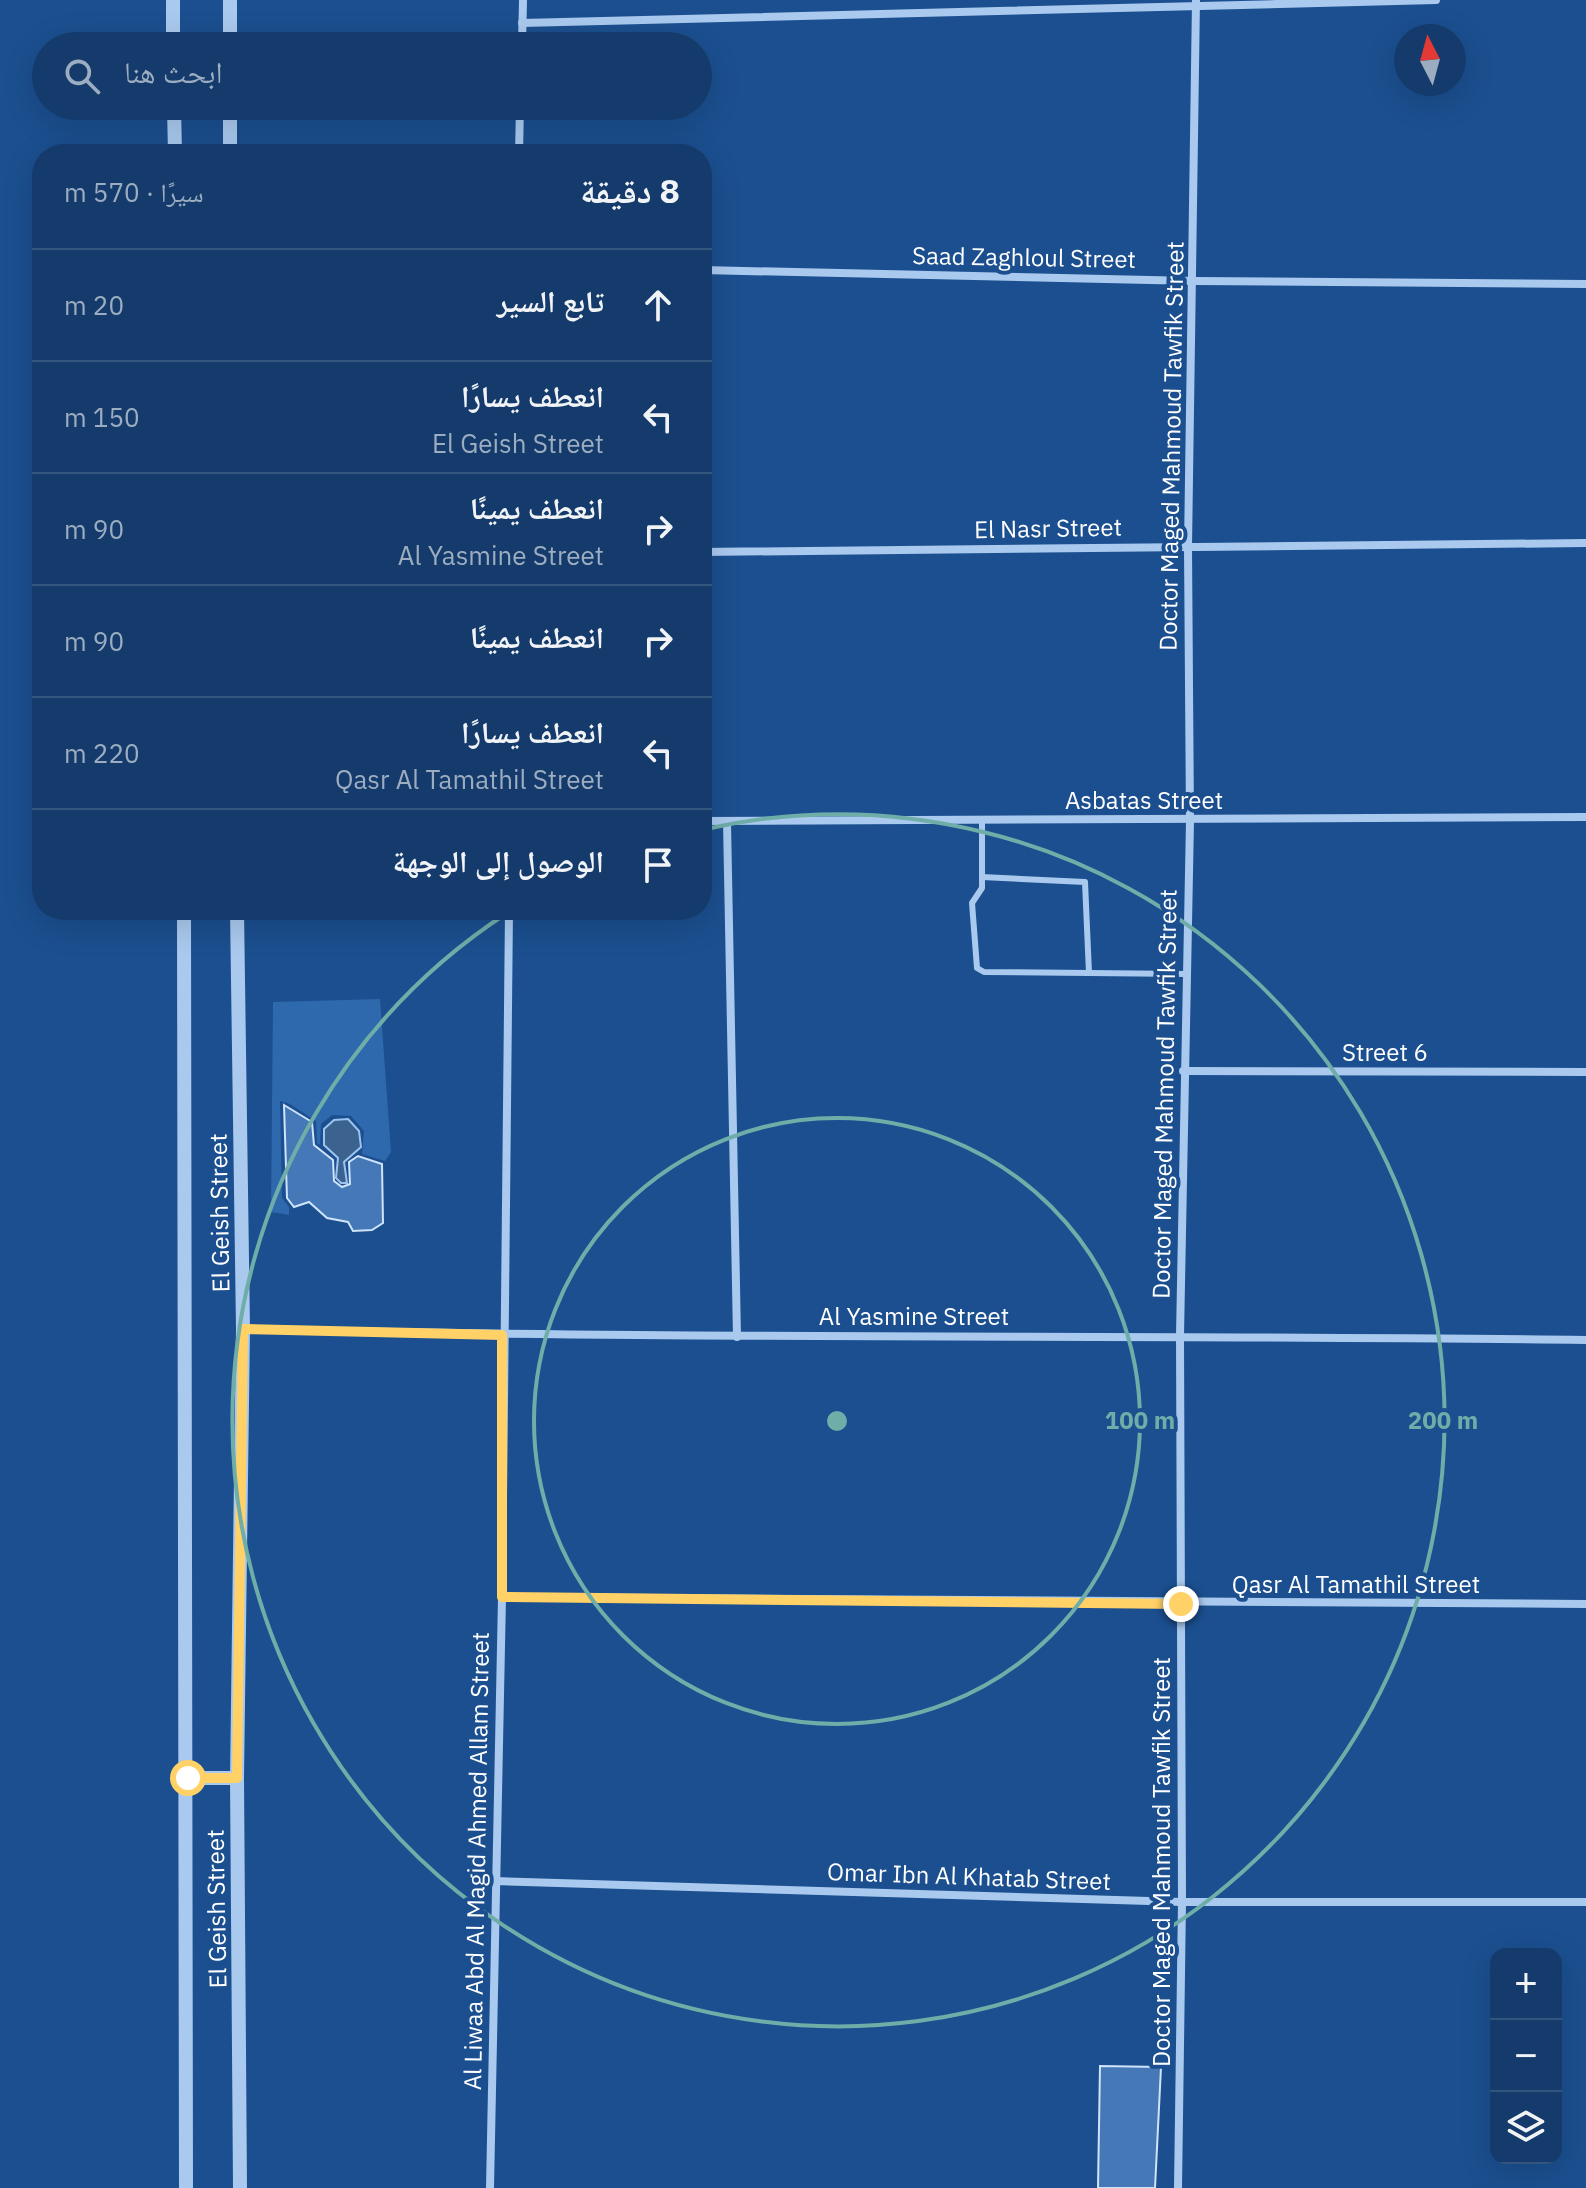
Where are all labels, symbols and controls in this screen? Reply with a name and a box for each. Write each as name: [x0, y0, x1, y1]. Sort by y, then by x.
north arrow: [1394, 24, 1466, 96]
search box: [32, 32, 712, 120]
text: ابحث هنا: [124, 52, 223, 91]
icon: search: [60, 54, 104, 98]
text: 8 دقيقة: [580, 168, 680, 212]
text: سيرًا · 570 m: [64, 175, 204, 209]
street label: Saad Zaghloul Street: [912, 239, 1136, 275]
street label: Doctor Maged Mahmoud Tawfik Street: [1151, 241, 1191, 651]
text: تابع السير: [497, 281, 604, 320]
icon: ahead: [636, 283, 680, 327]
text: 20 m: [64, 288, 124, 322]
text: انعطف يسارًا: [461, 376, 604, 415]
icon: left: [636, 395, 680, 439]
text: 150 m: [64, 400, 140, 434]
text: El Geish Street: [432, 426, 604, 460]
text: انعطف يمينًا: [470, 488, 604, 527]
icon: right: [636, 507, 680, 551]
street label: El Nasr Street: [974, 511, 1122, 545]
text: 90 m: [64, 512, 124, 546]
text: Al Yasmine Street: [398, 538, 604, 572]
text: انعطف يمينًا: [470, 617, 604, 656]
icon: right: [636, 619, 680, 663]
text: 90 m: [64, 624, 124, 658]
text: انعطف يسارًا: [461, 712, 604, 751]
icon: left: [636, 731, 680, 775]
text: 220 m: [64, 736, 140, 770]
text: Qasr Al Tamathil Street: [335, 762, 604, 796]
street label: Asbatas Street: [1065, 784, 1223, 816]
text: الوصول إلى الوجهة: [393, 841, 604, 880]
icon: arrive: [636, 843, 680, 887]
street label: Doctor Maged Mahmoud Tawfik Street: [1144, 889, 1184, 1299]
street label: Street 6: [1342, 1036, 1428, 1068]
street label: El Geish Street: [202, 1133, 236, 1293]
street label: Al Yasmine Street: [819, 1300, 1009, 1332]
text: 100 m: [1105, 1404, 1175, 1436]
text: 200 m: [1408, 1404, 1478, 1436]
centre of rings: [823, 1407, 851, 1435]
street label: Qasr Al Tamathil Street: [1232, 1568, 1480, 1600]
route end: [1163, 1586, 1199, 1622]
street label: Al Liwaa Abd Al Magid Ahmed Allam Street: [456, 1632, 496, 2090]
street label: Doctor Maged Mahmoud Tawfik Street: [1145, 1657, 1177, 2067]
route start: [170, 1760, 206, 1796]
street label: El Geish Street: [199, 1829, 233, 1989]
street label: Omar Ibn Al Khatab Street: [827, 1855, 1111, 1897]
map controls: [1490, 1948, 1562, 2164]
button: +: [1490, 1948, 1562, 2020]
button: −: [1490, 2020, 1562, 2092]
button: layers: [1490, 2092, 1562, 2164]

